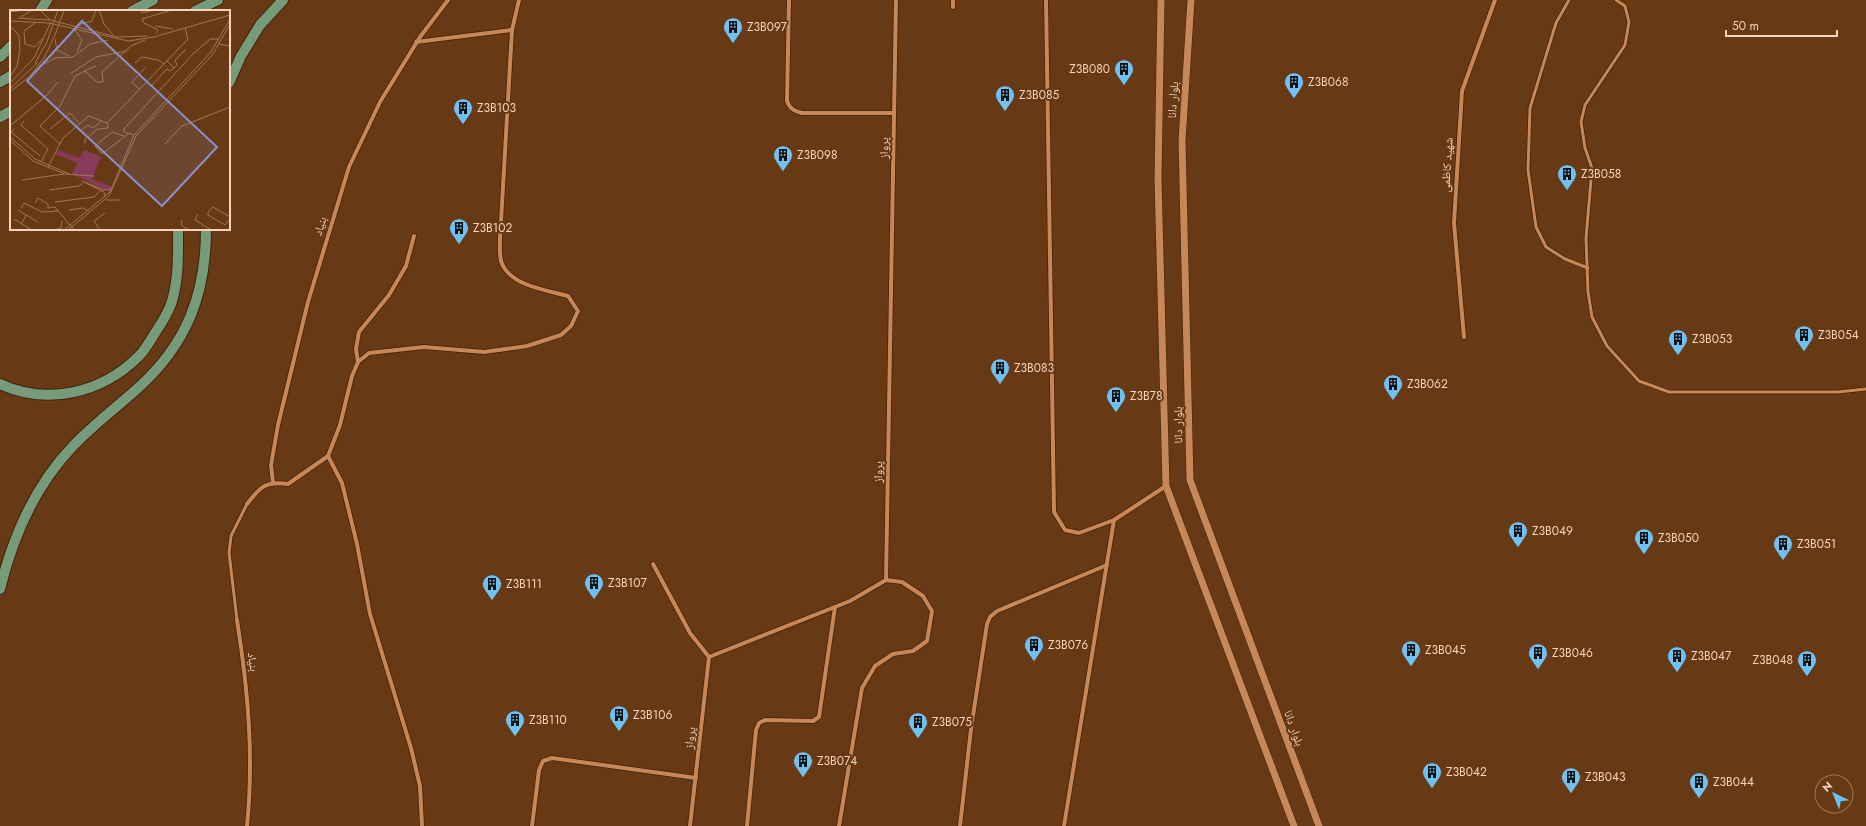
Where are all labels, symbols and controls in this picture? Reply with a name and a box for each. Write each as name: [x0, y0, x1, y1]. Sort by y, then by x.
inset map: [10, 10, 230, 230]
scale bar: [1726, 12, 1837, 38]
building icon: Z3B097: [722, 16, 744, 44]
text: 50 m: [1732, 17, 1759, 35]
place label: Z3B097: [747, 18, 788, 36]
building icon: Z3B080: [1113, 58, 1135, 86]
place label: Z3B080: [1069, 60, 1110, 78]
building icon: Z3B068: [1283, 71, 1305, 99]
place label: Z3B068: [1308, 73, 1348, 91]
street label: بلوار دانا: [1163, 81, 1183, 119]
building icon: Z3B085: [994, 84, 1016, 112]
place label: Z3B085: [1019, 86, 1060, 104]
building icon: Z3B103: [452, 97, 474, 125]
place label: Z3B103: [477, 99, 516, 117]
street label: پرواز: [875, 136, 893, 160]
street label: شهید کاظمی: [1436, 137, 1458, 193]
building icon: Z3B098: [772, 144, 794, 172]
place label: Z3B098: [797, 146, 837, 164]
building icon: Z3B058: [1556, 163, 1578, 191]
place label: Z3B058: [1581, 165, 1621, 183]
street label: بنیاد: [309, 214, 331, 238]
building icon: Z3B102: [448, 217, 470, 245]
place label: Z3B102: [473, 219, 512, 237]
building icon: Z3B054: [1793, 324, 1815, 352]
place label: Z3B054: [1818, 326, 1859, 344]
building icon: Z3B053: [1667, 328, 1689, 356]
place label: Z3B053: [1692, 330, 1733, 348]
building icon: Z3B083: [989, 357, 1011, 385]
place label: Z3B083: [1014, 359, 1055, 377]
building icon: Z3B062: [1382, 373, 1404, 401]
place label: Z3B062: [1407, 375, 1448, 393]
building icon: Z3B78: [1105, 385, 1127, 413]
place label: Z3B78: [1130, 387, 1162, 405]
street label: بلوار دانا: [1169, 406, 1187, 444]
street label: پرواز: [869, 460, 887, 484]
building icon: Z3B049: [1507, 520, 1529, 548]
place label: Z3B049: [1532, 522, 1573, 540]
building icon: Z3B050: [1633, 527, 1655, 555]
place label: Z3B050: [1658, 529, 1699, 547]
building icon: Z3B051: [1772, 533, 1794, 561]
place label: Z3B051: [1797, 535, 1836, 553]
building icon: Z3B107: [583, 572, 605, 600]
building icon: Z3B111: [481, 573, 503, 601]
place label: Z3B107: [608, 574, 647, 592]
place label: Z3B111: [506, 575, 542, 593]
building icon: Z3B076: [1023, 634, 1045, 662]
place label: Z3B076: [1048, 636, 1088, 654]
building icon: Z3B045: [1400, 639, 1422, 667]
place label: Z3B045: [1425, 641, 1466, 659]
building icon: Z3B046: [1527, 642, 1549, 670]
place label: Z3B046: [1552, 644, 1593, 662]
building icon: Z3B047: [1666, 645, 1688, 673]
place label: Z3B047: [1691, 647, 1732, 665]
building icon: Z3B048: [1796, 649, 1818, 677]
street label: بنیاد: [243, 651, 263, 673]
place label: Z3B048: [1752, 651, 1793, 669]
building icon: Z3B106: [608, 704, 630, 732]
place label: Z3B106: [633, 706, 672, 724]
street label: بلوار دانا: [1279, 707, 1309, 749]
building icon: Z3B110: [504, 709, 526, 737]
place label: Z3B110: [529, 711, 567, 729]
building icon: Z3B075: [907, 711, 929, 739]
place label: Z3B075: [932, 713, 972, 731]
street label: پرواز: [680, 726, 700, 751]
building icon: Z3B074: [792, 750, 814, 778]
place label: Z3B074: [817, 752, 857, 770]
building icon: Z3B042: [1421, 761, 1443, 789]
place label: Z3B042: [1446, 763, 1487, 781]
building icon: Z3B043: [1560, 766, 1582, 794]
place label: Z3B043: [1585, 768, 1626, 786]
building icon: Z3B044: [1688, 771, 1710, 799]
place label: Z3B044: [1713, 773, 1754, 791]
north arrow: [1814, 774, 1854, 814]
text: N: [1819, 778, 1836, 796]

